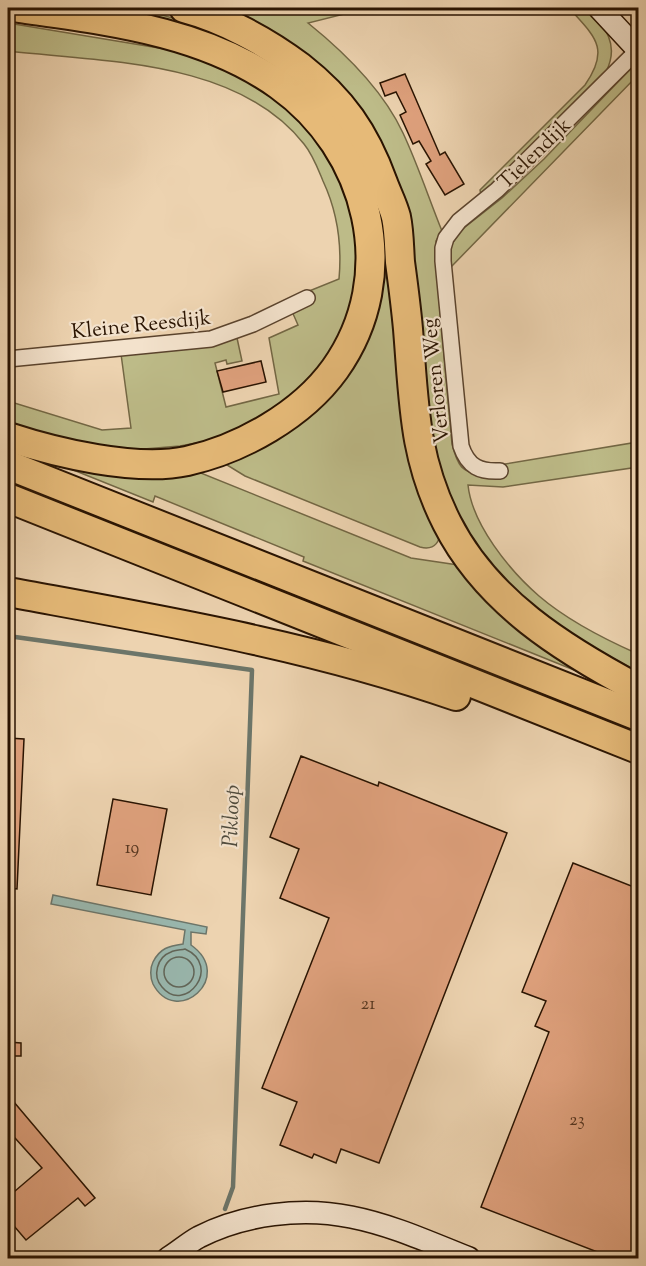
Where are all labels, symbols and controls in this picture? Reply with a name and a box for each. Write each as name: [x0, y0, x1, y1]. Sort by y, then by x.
street label: Tielendijk: [492, 111, 579, 197]
street label: Kleine Reesdijk: [70, 304, 213, 348]
street label: Verloren Weg: [416, 317, 458, 445]
water label: Pikloop: [216, 784, 250, 848]
house number: 19: [125, 836, 140, 862]
house number: 21: [361, 992, 375, 1018]
house number: 23: [569, 1108, 585, 1134]

